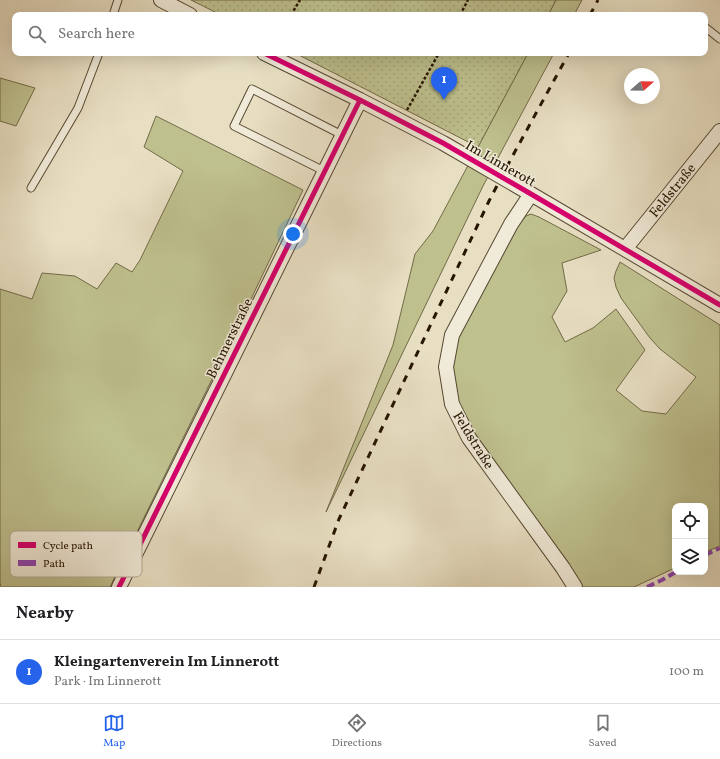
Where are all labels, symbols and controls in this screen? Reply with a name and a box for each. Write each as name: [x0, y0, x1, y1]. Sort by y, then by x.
search box: [12, 12, 708, 56]
icon: search: [26, 23, 48, 45]
text: Search here: [58, 24, 135, 45]
pin: 1: [431, 67, 457, 100]
north arrow: [624, 68, 660, 104]
street label: Im Linnerott: [461, 136, 539, 192]
street label: Feldstraße: [645, 160, 701, 222]
your location: [283, 224, 303, 244]
street label: Behmerstraße: [203, 295, 258, 382]
street label: Feldstraße: [448, 408, 498, 474]
map controls: [672, 503, 708, 575]
button: locate: [672, 503, 708, 539]
legend: [10, 531, 142, 577]
text: Cycle path: [43, 539, 93, 554]
button: layers: [672, 539, 708, 575]
text: Path: [43, 557, 66, 572]
text: Nearby: [16, 602, 74, 625]
text: Kleingartenverein Im Linnerott: [54, 652, 279, 673]
text: 1: [26, 663, 32, 681]
text: 100 m: [669, 663, 704, 681]
text: Park · Im Linnerott: [54, 673, 161, 691]
tab: Map: [103, 712, 125, 751]
tab: Directions: [332, 712, 382, 751]
tab: Saved: [588, 712, 617, 751]

